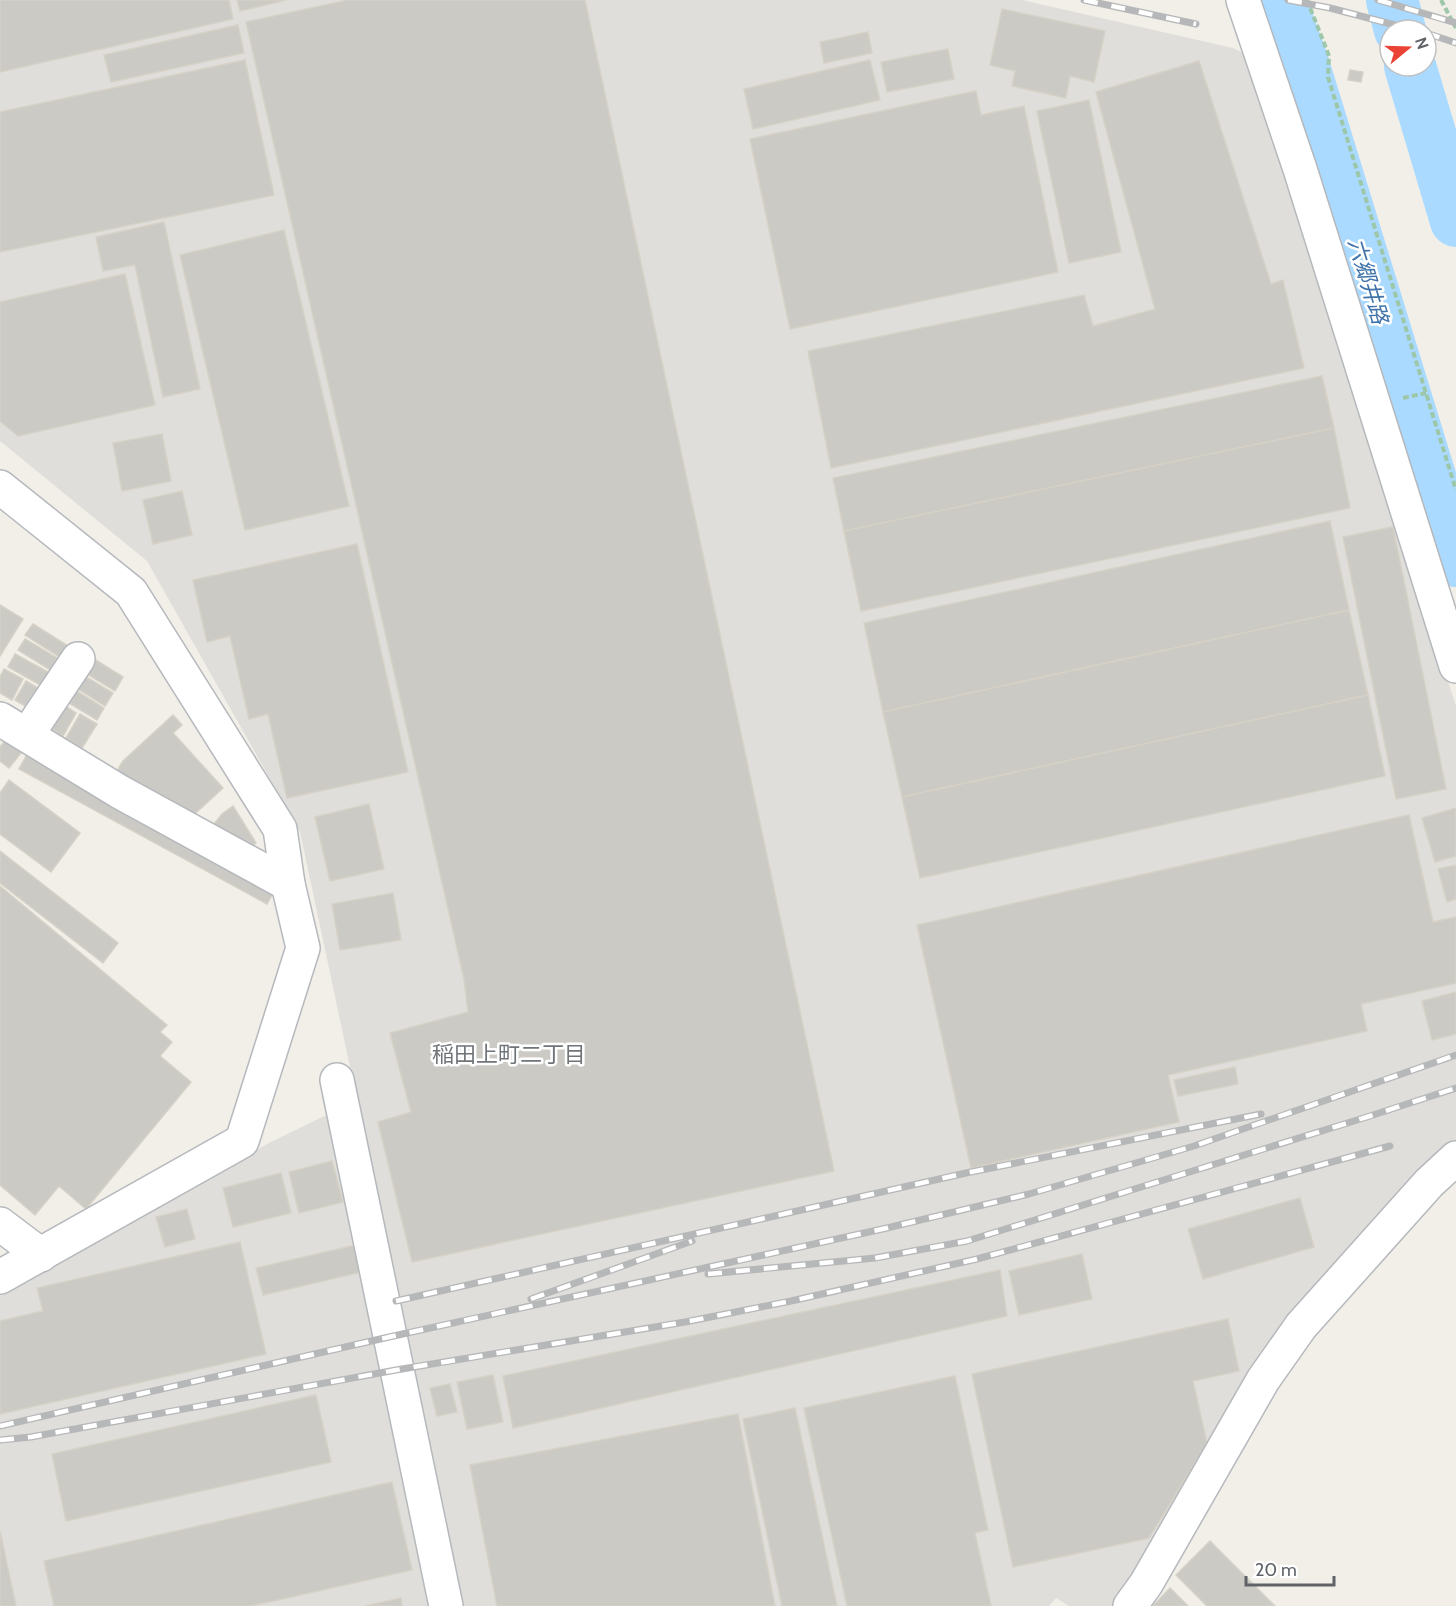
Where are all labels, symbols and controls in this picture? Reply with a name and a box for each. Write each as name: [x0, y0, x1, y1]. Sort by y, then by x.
north arrow: [1378, 18, 1438, 78]
text: N: [1411, 35, 1433, 52]
water label: 六郷井路: [1342, 235, 1394, 329]
district label: 稲田上町二丁目: [432, 1041, 586, 1068]
scale bar: [1246, 1549, 1334, 1587]
text: 20 m: [1255, 1559, 1297, 1581]

